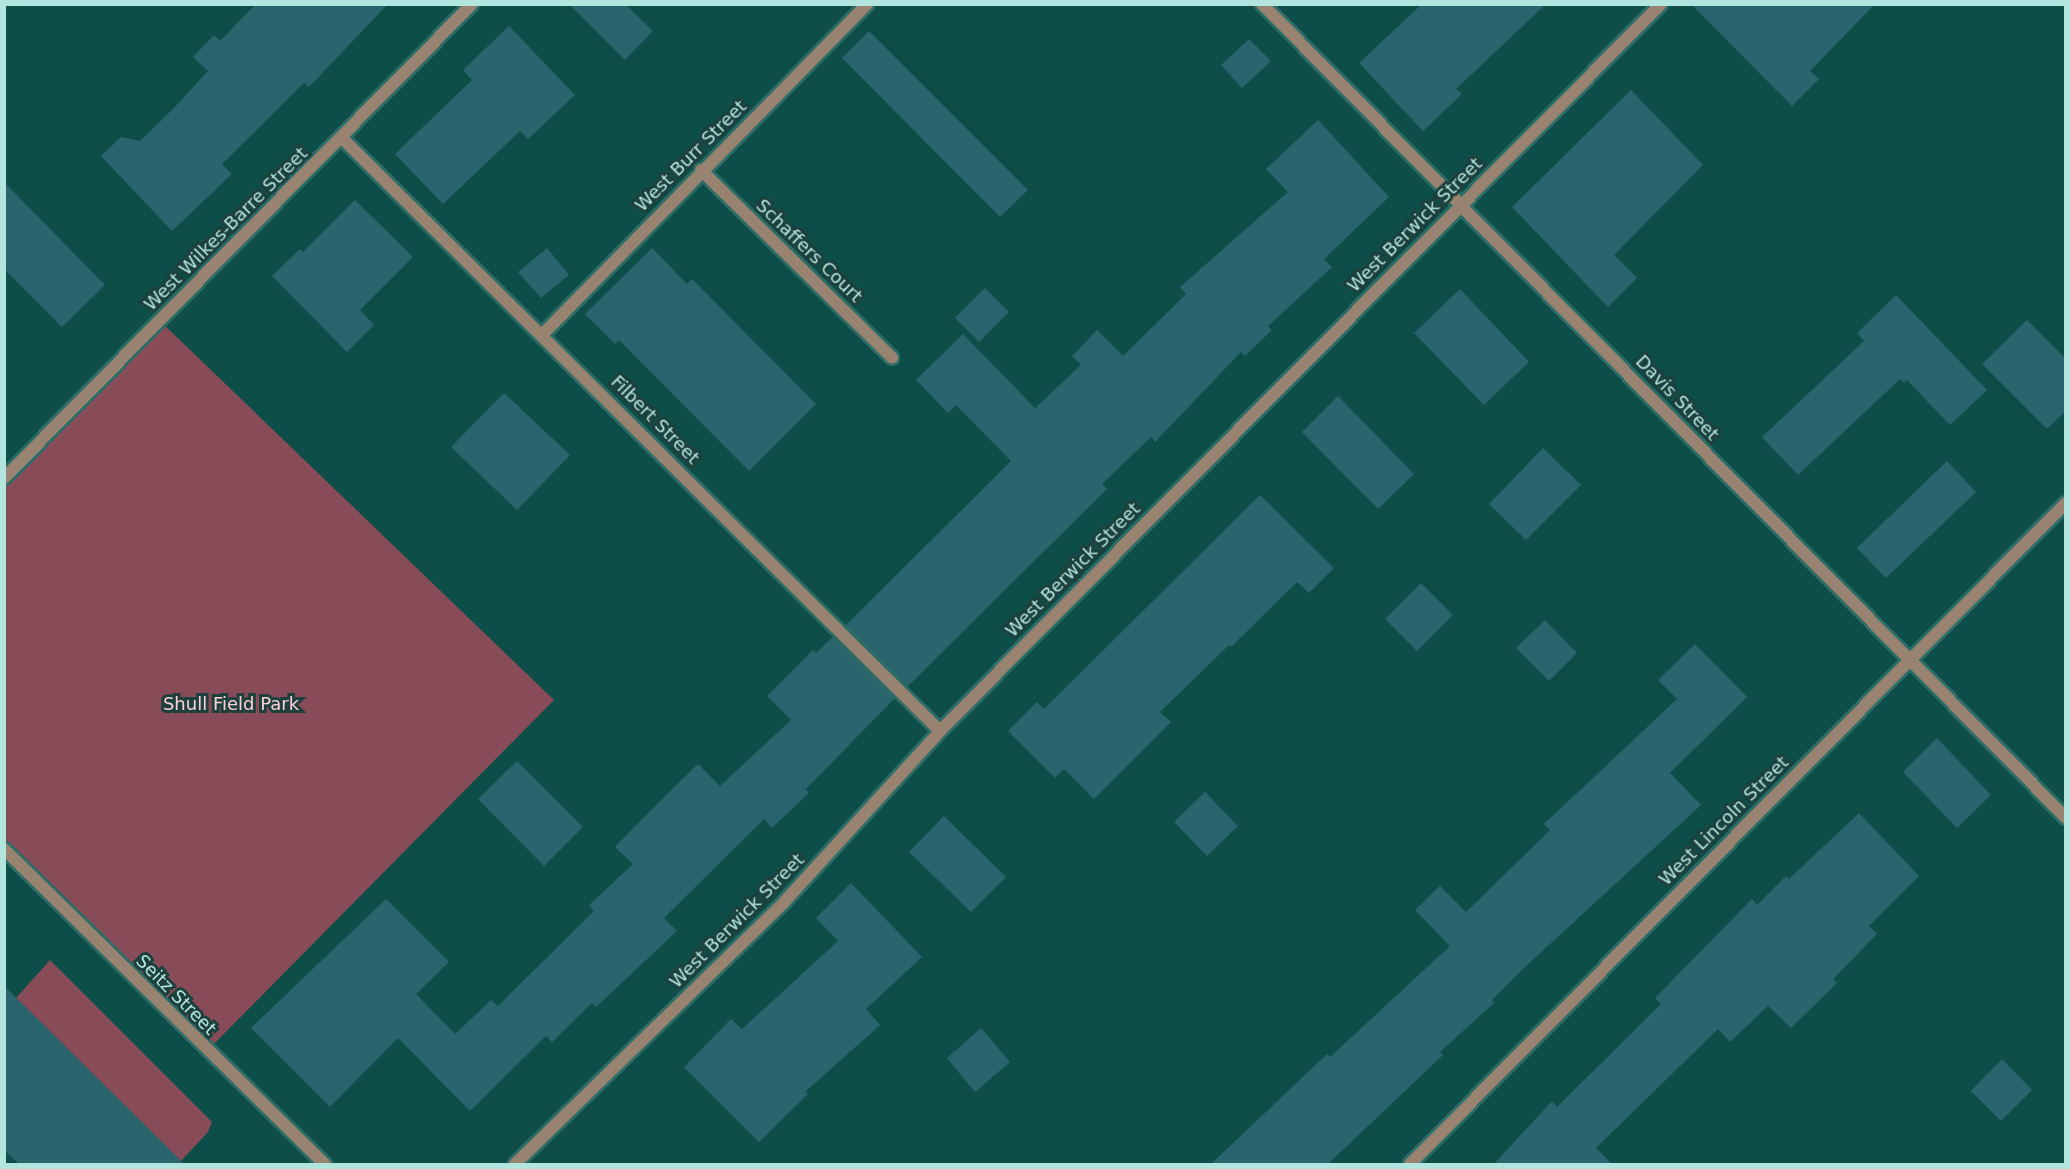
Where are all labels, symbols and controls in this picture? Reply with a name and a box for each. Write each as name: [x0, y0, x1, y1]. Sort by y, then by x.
street label: West Burr Street: [631, 96, 751, 216]
street label: West Wilkes-Barre Street: [140, 143, 312, 315]
street label: West Berwick Street: [1343, 153, 1487, 297]
street label: Schaffers Court: [751, 195, 867, 307]
street label: Davis Street: [1631, 351, 1723, 445]
street label: Filbert Street: [606, 371, 704, 469]
street label: West Berwick Street: [1001, 498, 1145, 642]
park label: Shull Field Park: [163, 693, 299, 715]
street label: West Lincoln Street: [1655, 752, 1793, 890]
street label: West Berwick Street: [665, 849, 809, 993]
street label: Seitz Street: [131, 950, 221, 1040]

